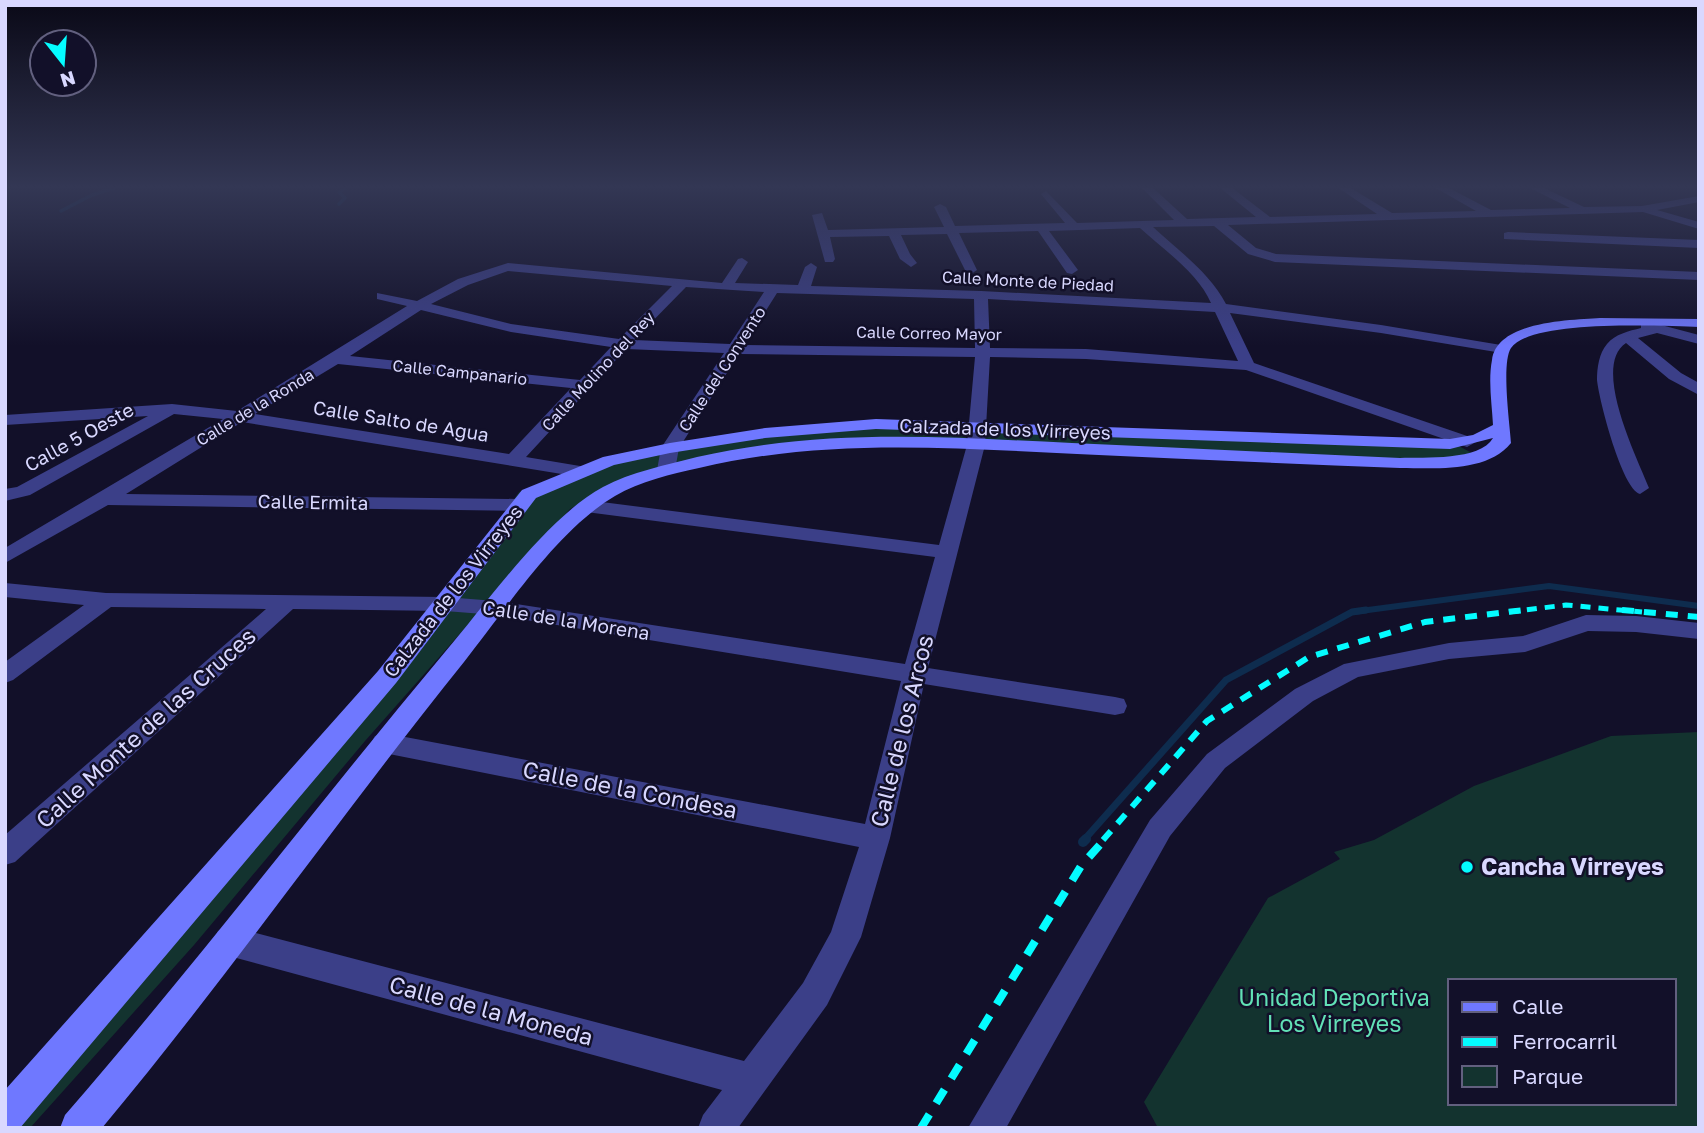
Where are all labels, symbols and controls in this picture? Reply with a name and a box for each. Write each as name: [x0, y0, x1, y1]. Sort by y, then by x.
north arrow: [28, 28, 98, 98]
text: N: [58, 67, 78, 93]
street label: Calle Monte de Piedad: [942, 267, 1114, 295]
street label: Calle del Convento: [674, 303, 770, 435]
street label: Calle Molino del Rey: [537, 307, 659, 435]
street label: Calle Correo Mayor: [856, 322, 1002, 344]
street label: Calle Campanario: [392, 355, 528, 389]
street label: Calle de la Ronda: [193, 364, 317, 450]
street label: Calle Salto de Agua: [312, 395, 491, 446]
street label: Calle 5 Oeste: [20, 397, 137, 476]
street label: Calzada de los Virreyes: [899, 413, 1111, 444]
street label: Calle Ermita: [257, 489, 369, 514]
street label: Calzada de los Virreyes: [378, 500, 527, 681]
street label: Calle de la Morena: [481, 595, 651, 644]
street label: Calle Monte de las Cruces: [30, 621, 261, 833]
street label: Calle de los Arcos: [864, 632, 938, 830]
street label: Calle de la Condesa: [521, 754, 740, 824]
place label: Cancha Virreyes: [1481, 852, 1664, 880]
marker: Cancha Virreyes: [1459, 859, 1475, 875]
street label: Calle de la Moneda: [386, 969, 596, 1051]
legend: [1448, 979, 1676, 1105]
park label: Unidad Deportiva Los Virreyes: [1238, 983, 1430, 1037]
text: Calle: [1512, 993, 1564, 1019]
text: Ferrocarril: [1512, 1028, 1617, 1054]
text: Parque: [1512, 1063, 1583, 1089]

